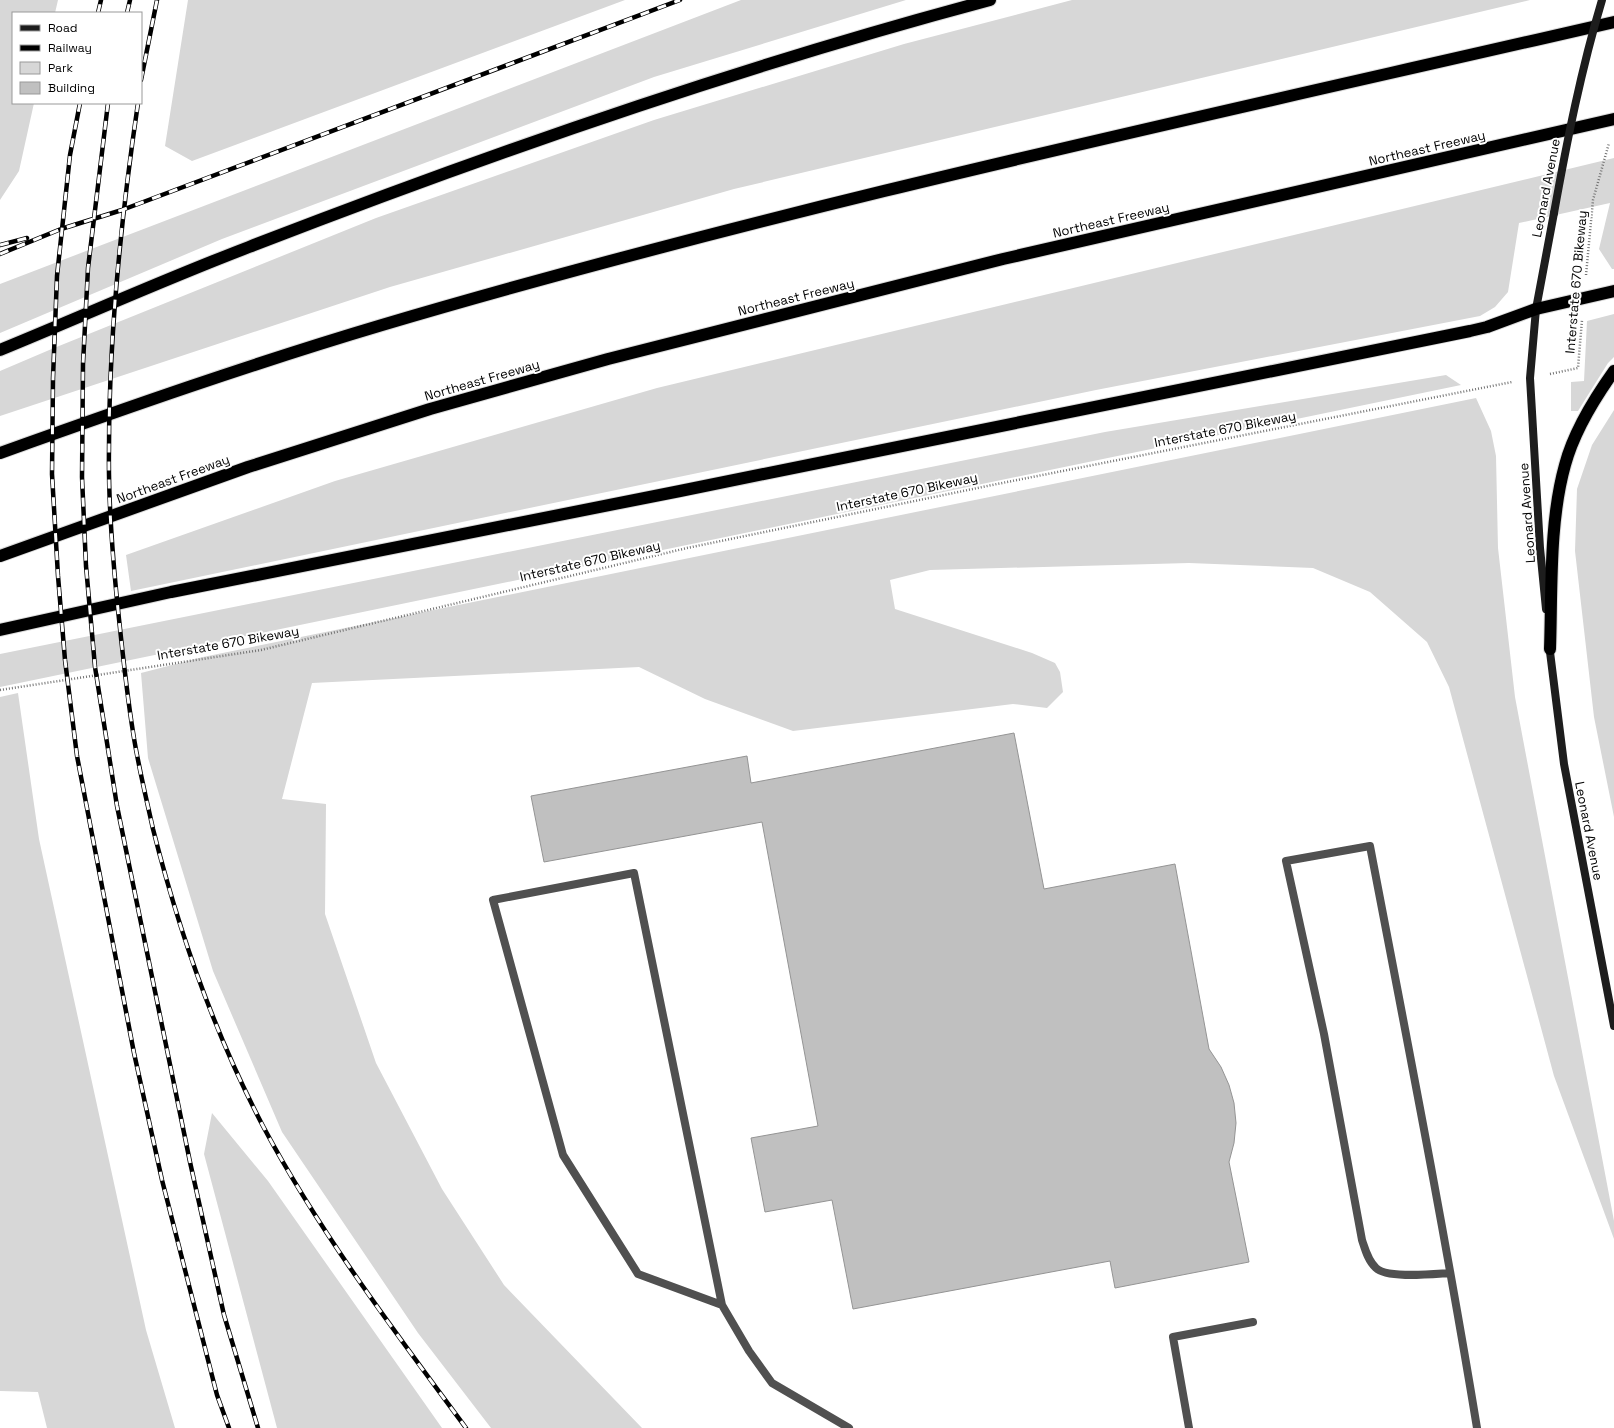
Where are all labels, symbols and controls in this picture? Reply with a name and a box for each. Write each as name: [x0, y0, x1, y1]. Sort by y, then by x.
legend: [12, 12, 142, 104]
text: Road: [48, 20, 77, 36]
text: Railway: [48, 40, 92, 56]
text: Park: [48, 60, 73, 76]
text: Building: [48, 80, 95, 96]
street label: Northeast Freeway: [1367, 126, 1487, 170]
street label: Leonard Avenue: [1528, 137, 1564, 239]
street label: Northeast Freeway: [1051, 198, 1171, 242]
street label: Interstate 670 Bikeway: [1561, 210, 1591, 354]
street label: Northeast Freeway: [736, 274, 856, 320]
street label: Northeast Freeway: [422, 355, 542, 405]
street label: Interstate 670 Bikeway: [1153, 407, 1297, 451]
street label: Northeast Freeway: [114, 451, 232, 507]
street label: Leonard Avenue: [1515, 462, 1539, 564]
street label: Interstate 670 Bikeway: [835, 469, 979, 515]
street label: Interstate 670 Bikeway: [518, 537, 662, 585]
street label: Interstate 670 Bikeway: [156, 622, 300, 664]
street label: Leonard Avenue: [1571, 780, 1607, 882]

